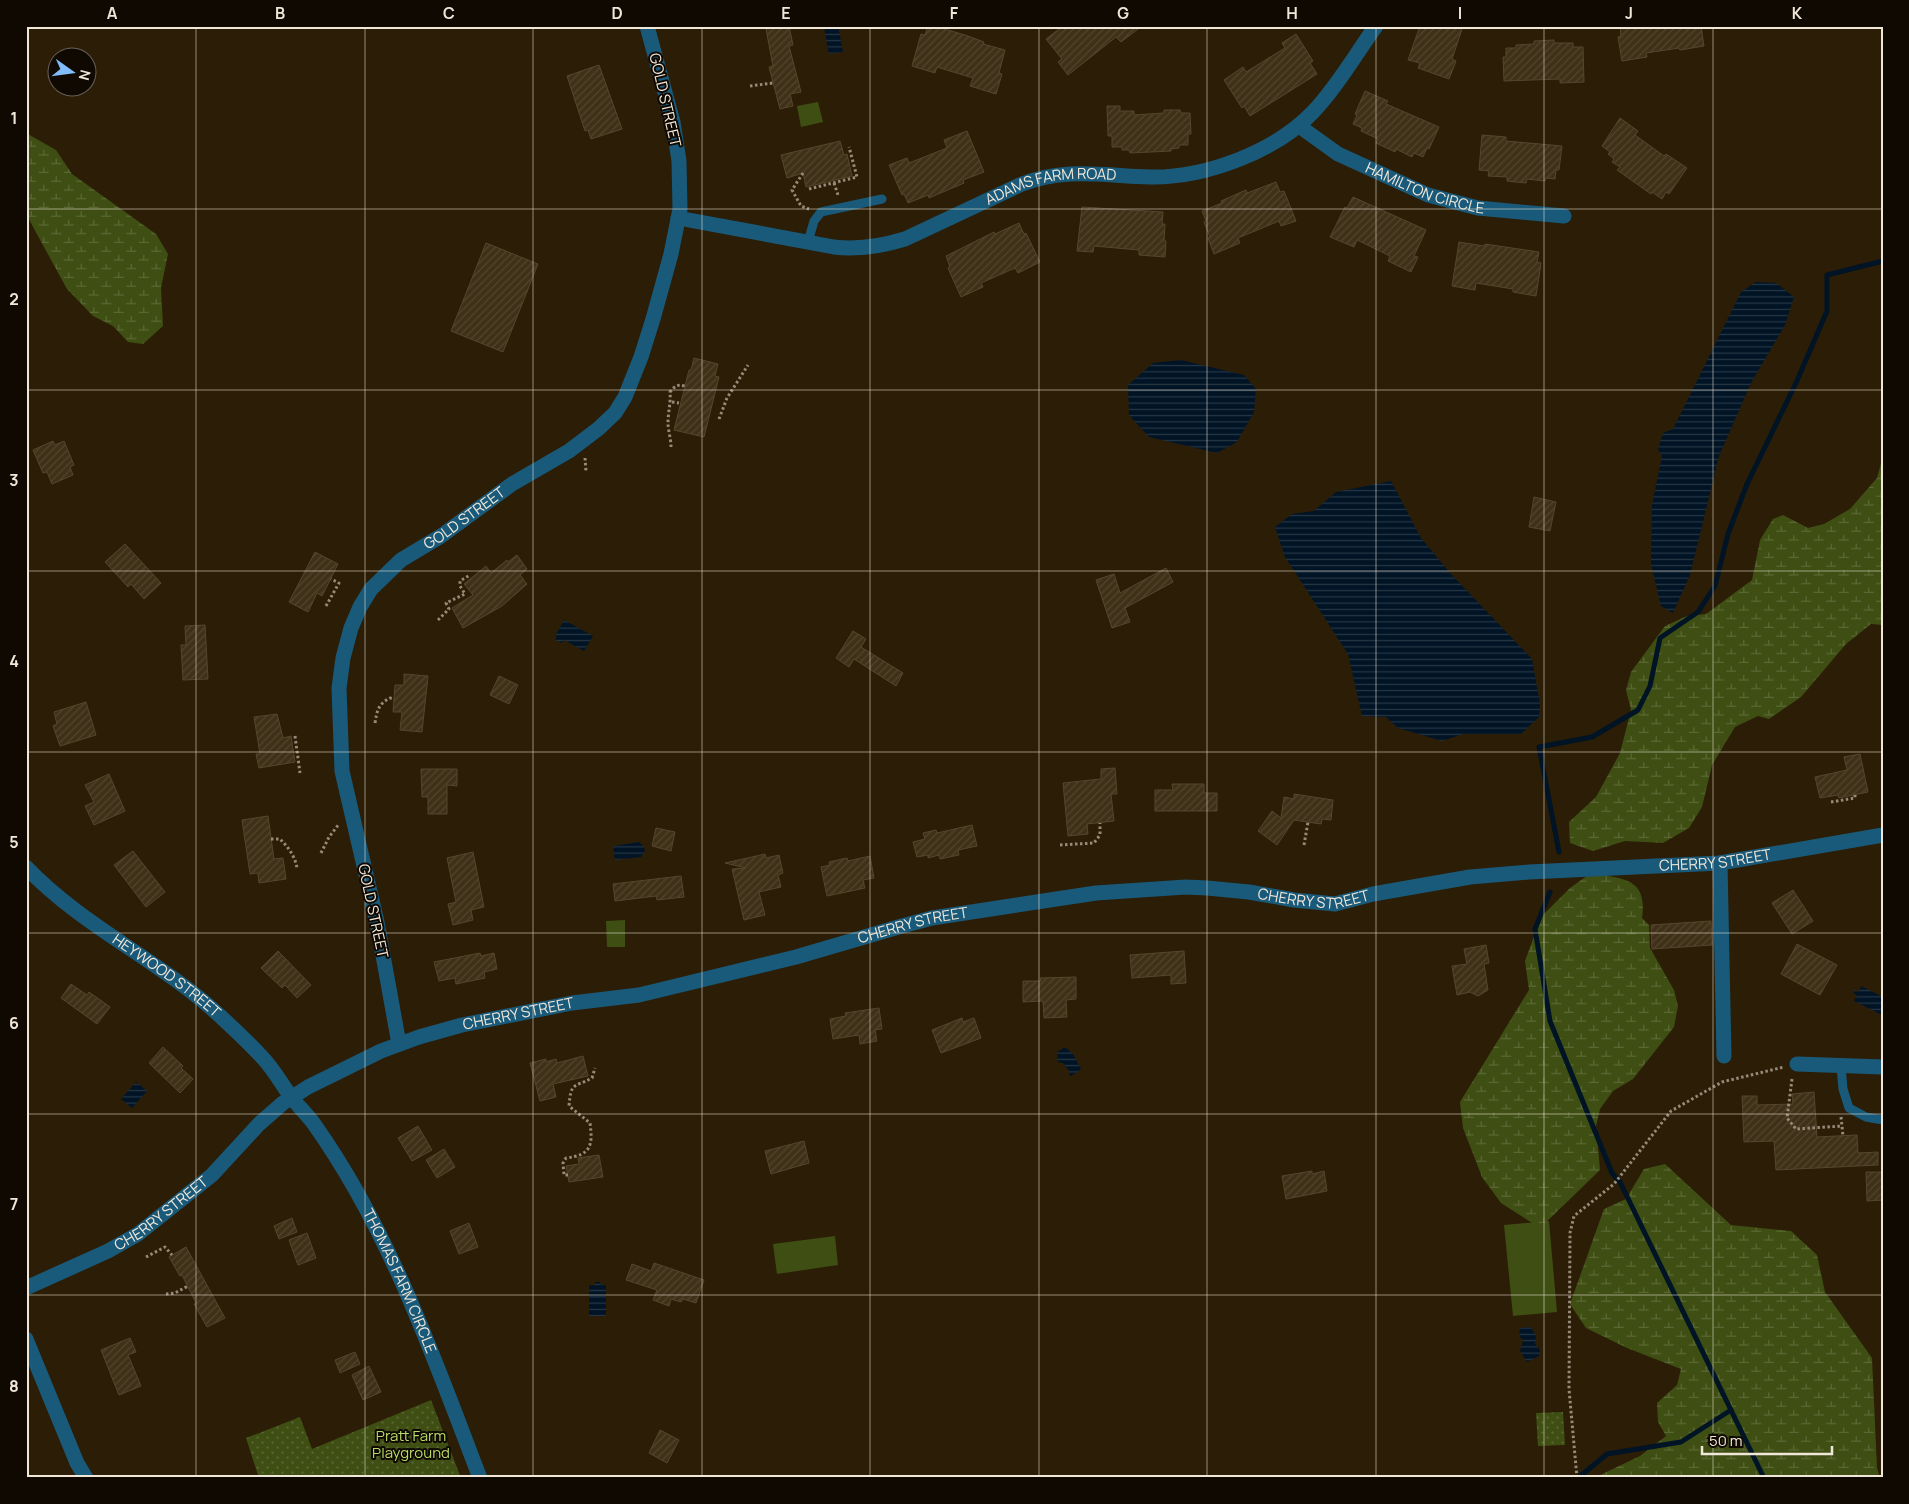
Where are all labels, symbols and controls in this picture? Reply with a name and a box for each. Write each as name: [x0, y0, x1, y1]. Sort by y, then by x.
text: A: [107, 2, 118, 24]
text: B: [275, 2, 285, 24]
text: C: [443, 2, 455, 24]
text: D: [611, 2, 623, 24]
text: E: [781, 2, 791, 24]
text: F: [950, 2, 959, 24]
text: G: [1117, 2, 1129, 24]
text: H: [1286, 2, 1298, 24]
text: I: [1458, 2, 1462, 24]
text: J: [1625, 2, 1633, 24]
text: K: [1792, 2, 1803, 24]
north arrow: [48, 48, 98, 98]
street label: GOLD STREET: [644, 51, 687, 149]
text: N: [75, 68, 96, 82]
text: 1: [10, 107, 18, 129]
street label: HAMILTON CIRCLE: [1362, 157, 1485, 219]
street label: ADAMS FARM ROAD: [982, 163, 1117, 210]
text: 2: [9, 288, 19, 310]
text: 3: [9, 469, 19, 491]
street label: GOLD STREET: [419, 481, 509, 554]
text: 4: [9, 650, 19, 672]
text: 5: [9, 831, 19, 853]
street label: CHERRY STREET: [1659, 843, 1773, 876]
street label: GOLD STREET: [353, 862, 394, 960]
street label: CHERRY STREET: [1256, 883, 1371, 914]
street label: CHERRY STREET: [855, 902, 969, 948]
street label: HEYWOOD STREET: [109, 929, 226, 1022]
street label: CHERRY STREET: [461, 992, 576, 1035]
text: 6: [9, 1012, 19, 1034]
street label: CHERRY STREET: [110, 1171, 212, 1255]
text: 7: [10, 1193, 18, 1215]
street label: THOMAS FARM CIRCLE: [358, 1205, 442, 1356]
text: 8: [9, 1375, 19, 1397]
scale bar: [1702, 1424, 1832, 1456]
park label: Pratt Farm Playground: [372, 1425, 450, 1463]
text: 50 m: [1709, 1430, 1743, 1451]

